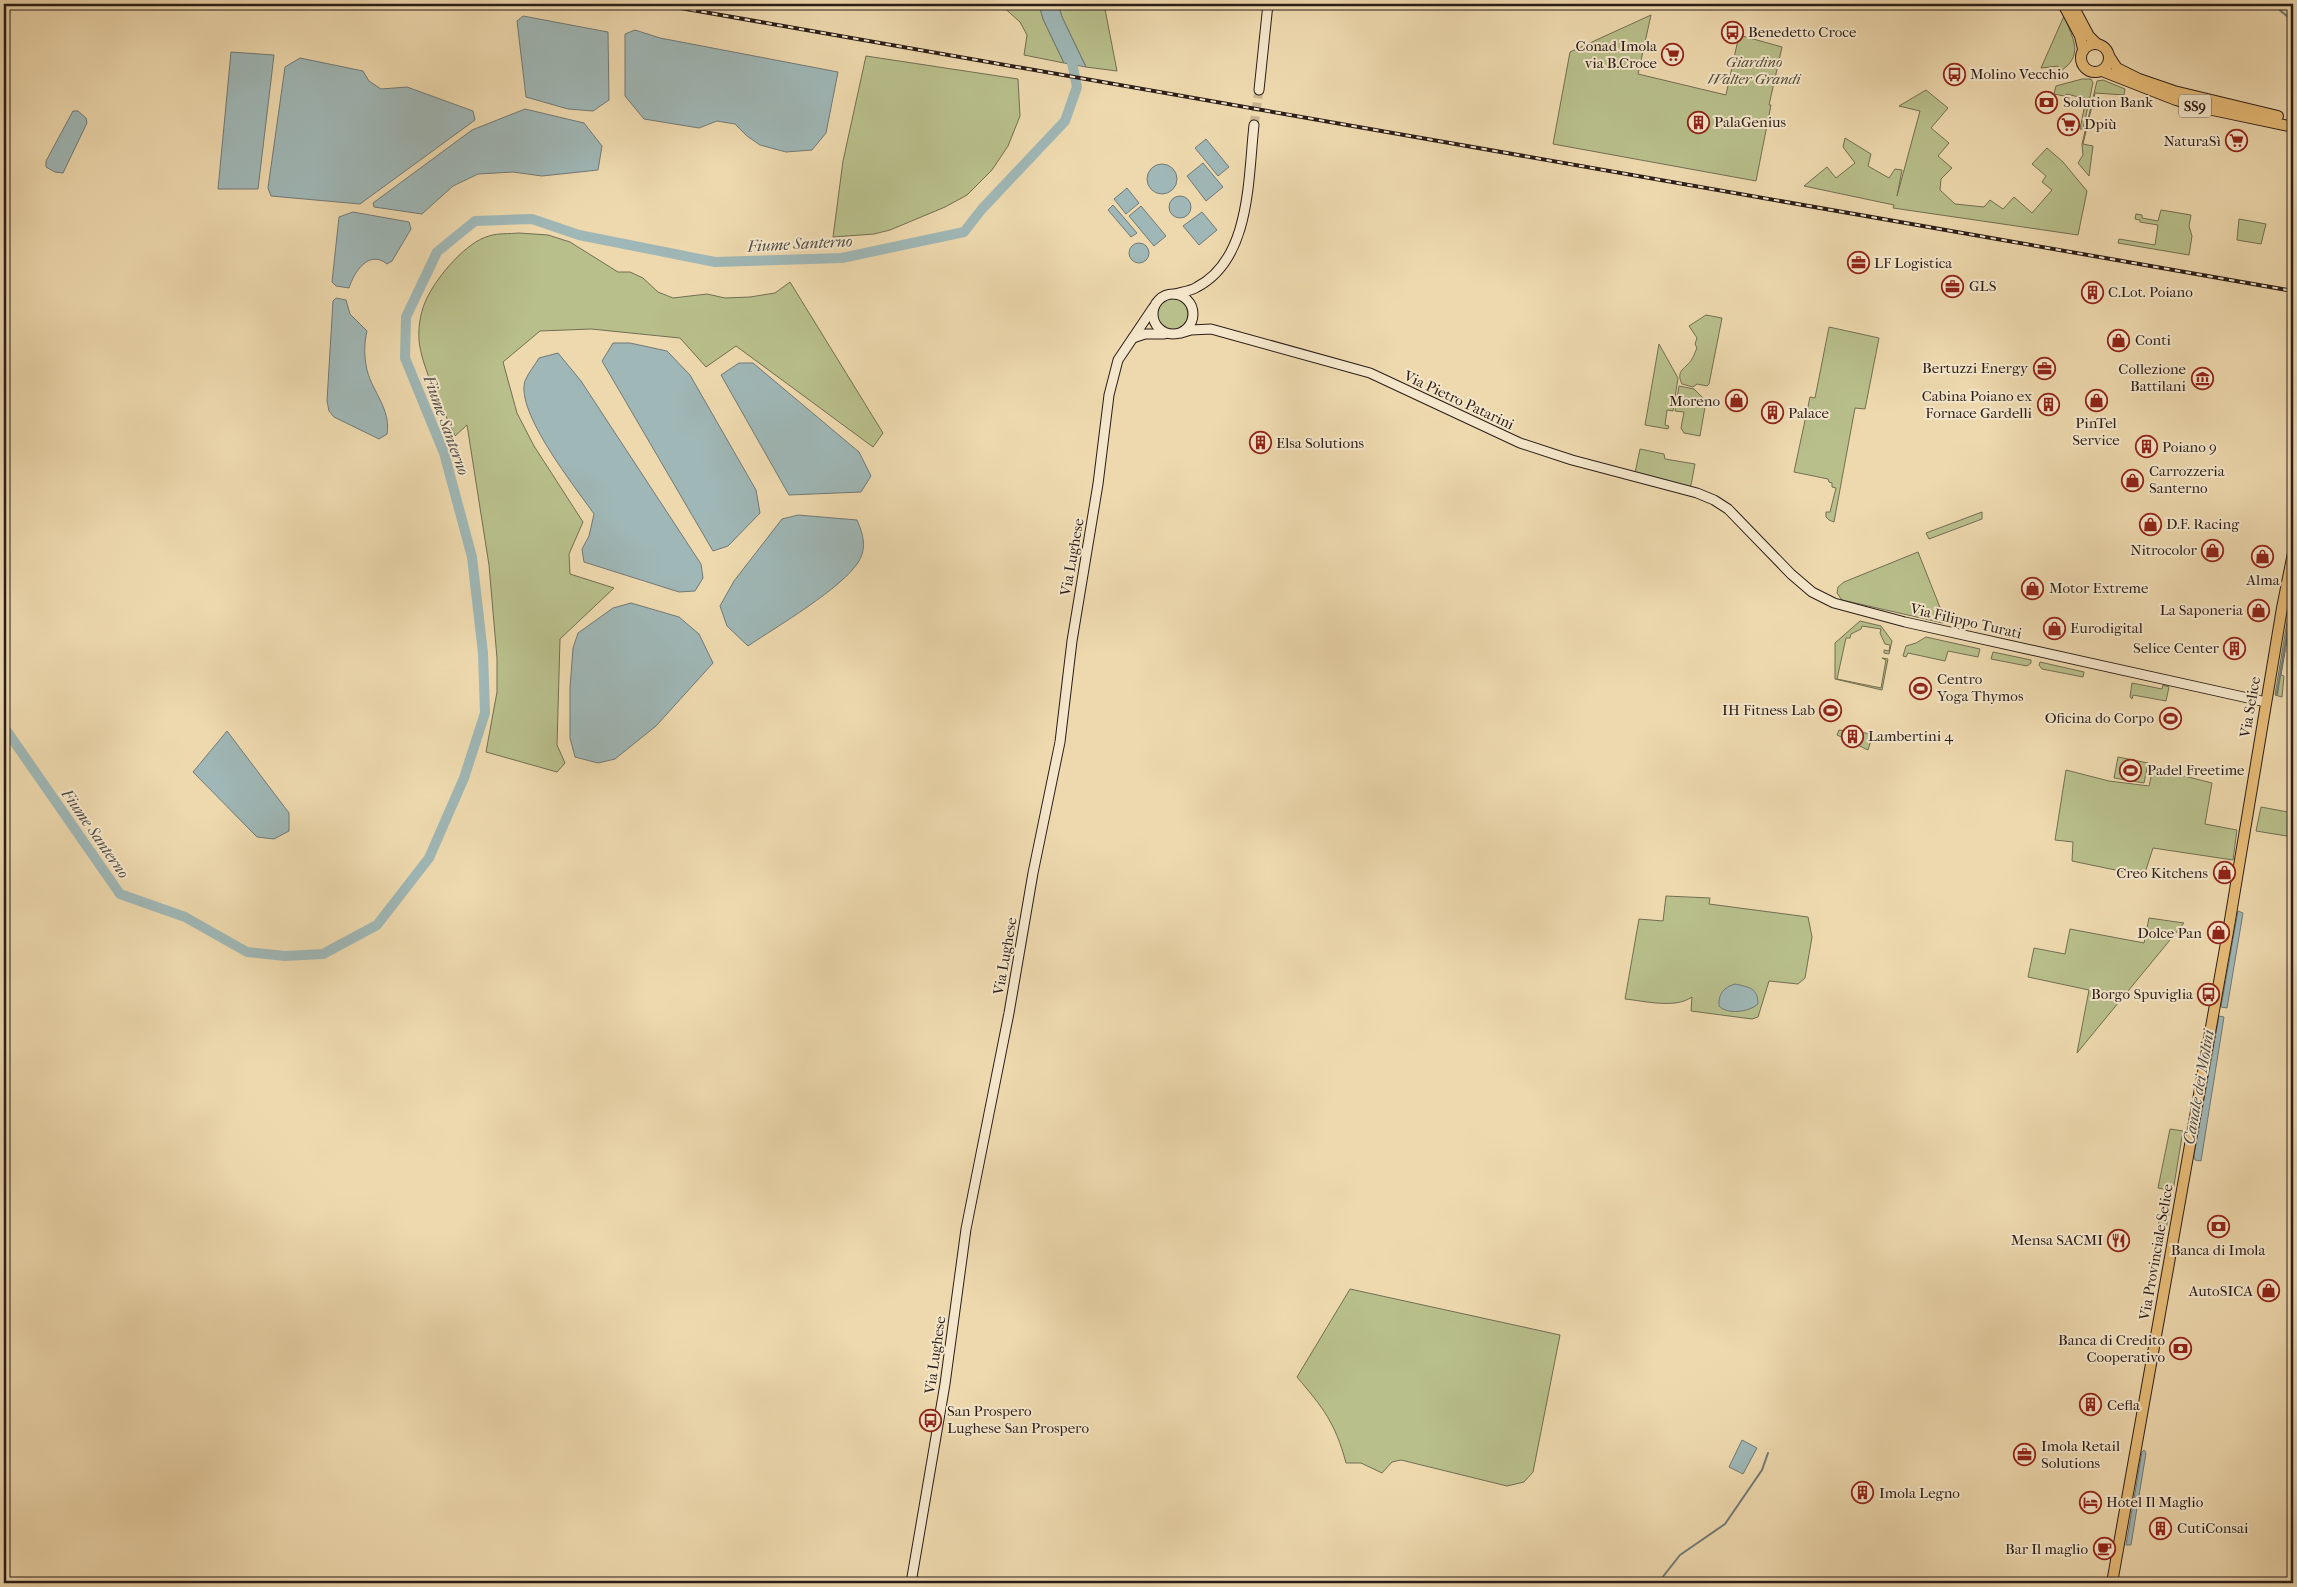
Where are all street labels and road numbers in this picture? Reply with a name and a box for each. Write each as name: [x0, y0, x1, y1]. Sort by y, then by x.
road number: SS9: [2179, 94, 2211, 118]
street label: Via Pietro Patarini: [1400, 366, 1518, 434]
street label: Via Lughese: [1056, 516, 1088, 598]
street label: Via Filippo Turati: [1908, 599, 2024, 643]
street label: Via Selice: [2236, 674, 2264, 740]
street label: Via Lughese: [989, 915, 1021, 997]
street label: Via Provinciale Selice: [2135, 1182, 2177, 1322]
street label: Via Lughese: [920, 1314, 949, 1396]

